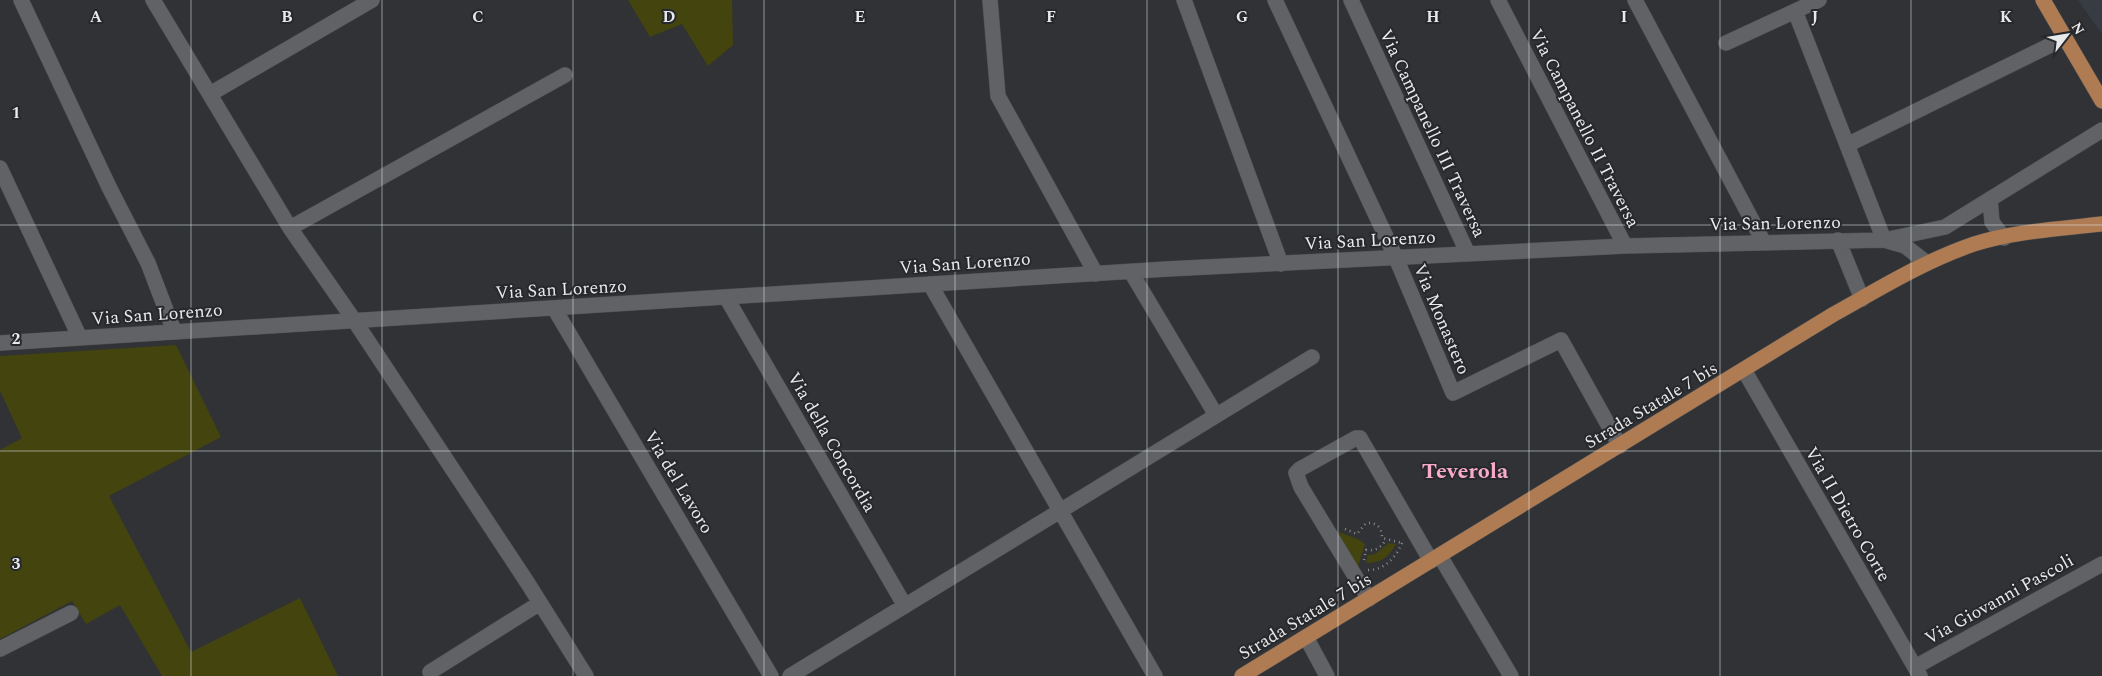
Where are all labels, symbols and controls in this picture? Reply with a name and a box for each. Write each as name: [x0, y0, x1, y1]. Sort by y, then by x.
text: A: [90, 5, 103, 29]
text: B: [281, 5, 293, 29]
text: C: [472, 5, 484, 29]
text: D: [663, 5, 676, 29]
text: E: [855, 5, 865, 29]
text: F: [1046, 5, 1056, 29]
text: G: [1236, 5, 1248, 29]
text: H: [1426, 5, 1440, 29]
text: I: [1621, 5, 1627, 29]
text: J: [1812, 5, 1819, 29]
text: K: [2000, 5, 2013, 29]
north arrow: [2042, 10, 2092, 60]
text: N: [2066, 18, 2090, 39]
street label: Via Campanello II Traversa: [1523, 24, 1647, 233]
street label: Via Campanello III Traversa: [1372, 25, 1493, 242]
text: 1: [12, 101, 20, 125]
street label: Via San Lorenzo: [1709, 209, 1841, 238]
street label: Via San Lorenzo: [1304, 224, 1436, 257]
street label: Via San Lorenzo: [898, 245, 1032, 282]
street label: Via Monastero: [1406, 260, 1477, 379]
street label: Via San Lorenzo: [495, 273, 627, 306]
street label: Via San Lorenzo: [90, 296, 224, 333]
text: 2: [12, 327, 21, 351]
street label: Strada Statale 7 bis: [1579, 355, 1723, 456]
street label: Via della Concordia: [780, 367, 883, 518]
street label: Via del Lavoro: [637, 425, 720, 539]
street label: Via II Dietro Corte: [1798, 442, 1897, 587]
district label: Teverola: [1422, 455, 1509, 488]
street label: Via Giovanni Pascoli: [1920, 547, 2079, 652]
text: 3: [12, 552, 21, 576]
street label: Strada Statale 7 bis: [1233, 566, 1377, 667]

